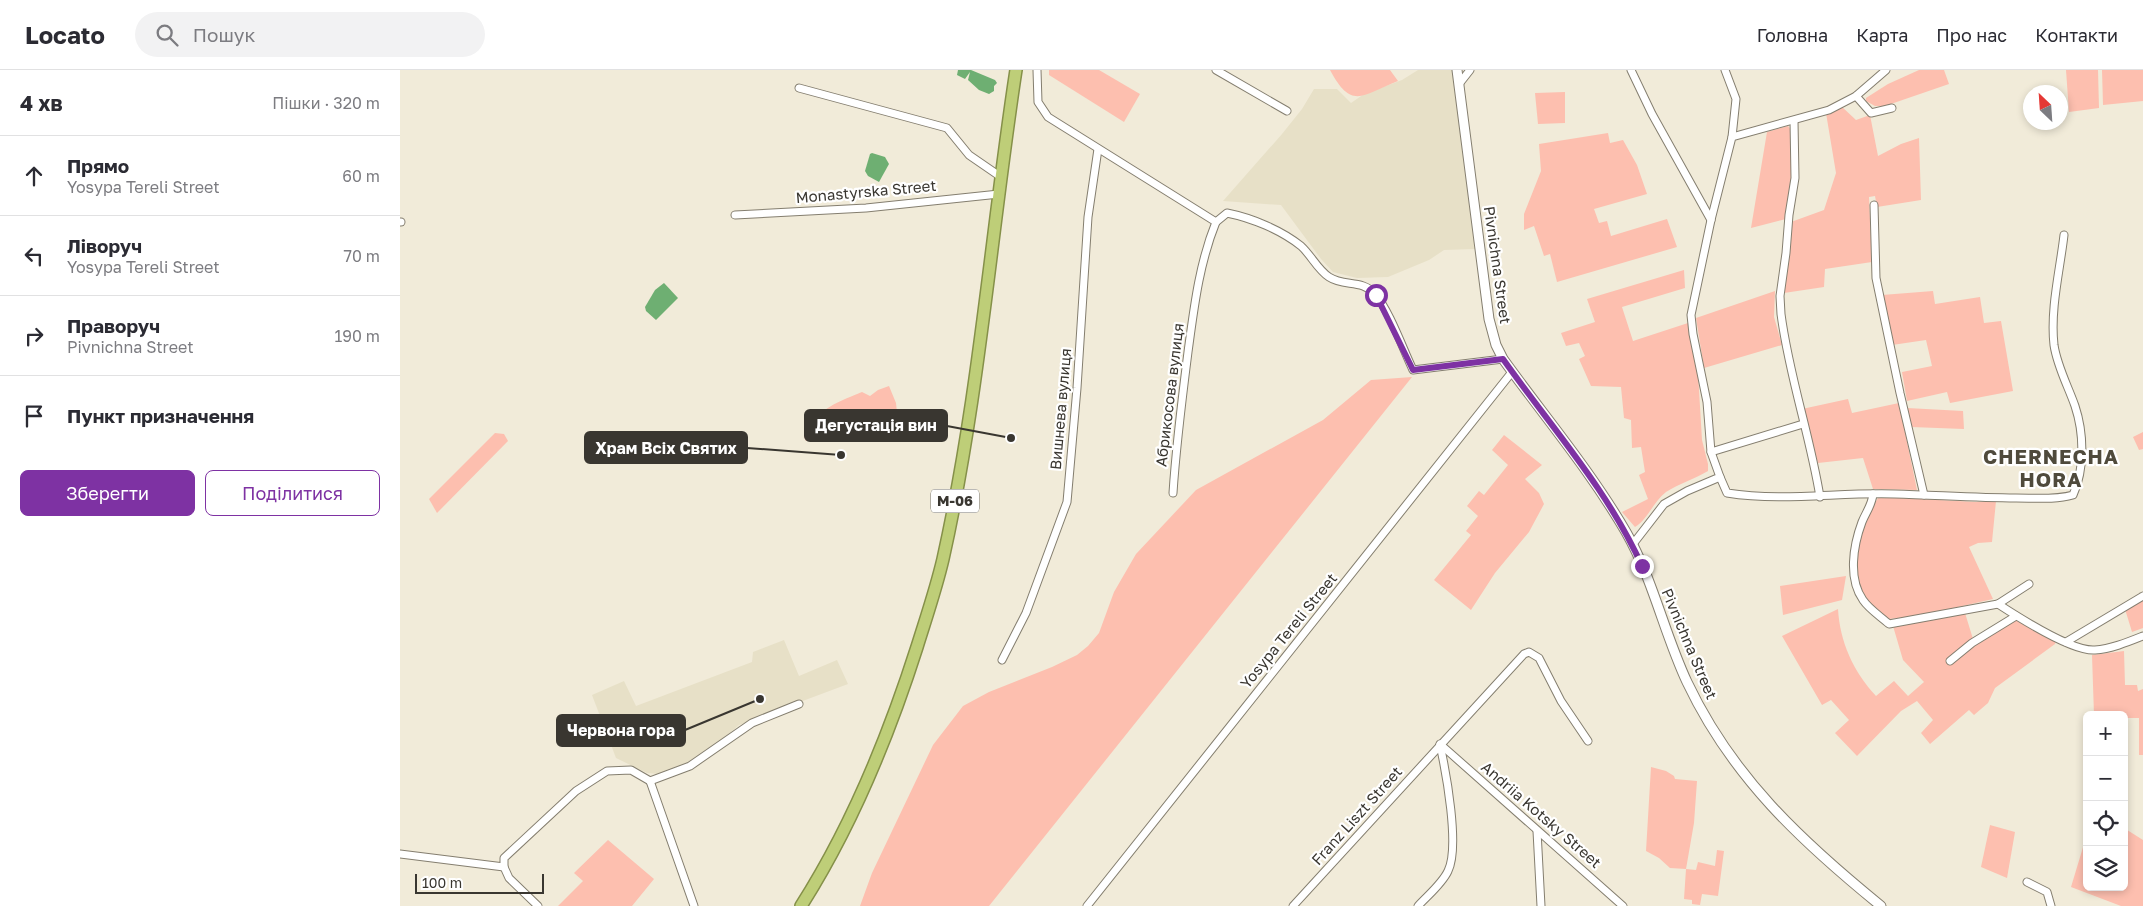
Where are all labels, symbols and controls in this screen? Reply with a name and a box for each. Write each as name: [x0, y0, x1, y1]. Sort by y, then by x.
search box: [135, 12, 485, 57]
text: Locato: [25, 20, 105, 49]
icon: search: [153, 21, 181, 49]
text: Пошук: [193, 23, 255, 46]
text: Головна: [1757, 24, 1828, 46]
text: Карта: [1856, 24, 1908, 46]
text: Про нас: [1936, 24, 2007, 46]
text: Контакти: [2035, 24, 2118, 46]
north arrow: [2023, 85, 2068, 130]
text: 4 хв: [20, 90, 63, 116]
text: Пішки · 320 m: [272, 93, 380, 113]
text: Прямо: [67, 154, 129, 177]
icon: ahead: [20, 162, 48, 190]
text: 60 m: [342, 166, 380, 186]
street label: Monastyrska Street: [795, 176, 937, 206]
text: Yosypa Tereli Street: [67, 177, 220, 197]
street label: Pivnichna Street: [1481, 205, 1515, 325]
text: Ліворуч: [67, 234, 142, 257]
icon: left: [20, 242, 48, 270]
text: 70 m: [343, 246, 380, 266]
text: Yosypa Tereli Street: [67, 257, 220, 277]
route start: [1365, 284, 1388, 307]
text: Праворуч: [67, 314, 160, 337]
icon: right: [20, 322, 48, 350]
street label: Абрикосова вулиця: [1151, 322, 1187, 468]
text: 190 m: [334, 326, 380, 346]
text: Pivnichna Street: [67, 337, 194, 357]
street label: Вишнева вулиця: [1046, 347, 1074, 471]
icon: arrive: [20, 402, 48, 430]
text: Пункт призначення: [67, 404, 254, 427]
callout: Дегустація вин: [805, 410, 947, 441]
text: Дегустація вин: [815, 415, 937, 435]
callout: Храм Всіх Святих: [585, 432, 747, 463]
text: Храм Всіх Святих: [595, 438, 738, 458]
district label: CHERNECHA HORA: [1983, 444, 2119, 491]
button: Зберегти: [20, 470, 195, 516]
button: Поділитися: [205, 470, 380, 516]
road number: М-06: [931, 490, 979, 512]
route end: [1631, 555, 1654, 578]
street label: Yosypa Tereli Street: [1236, 569, 1340, 692]
street label: Pivnichna Street: [1658, 585, 1721, 702]
map controls: [2083, 711, 2128, 891]
button: +: [2083, 711, 2128, 756]
callout: Червона гора: [557, 715, 685, 746]
text: Червона гора: [567, 720, 675, 740]
button: −: [2083, 756, 2128, 801]
street label: Andriia Kotsky Street: [1478, 757, 1605, 871]
street label: Franz Liszt Street: [1307, 762, 1405, 868]
button: locate: [2083, 801, 2128, 846]
button: layers: [2083, 846, 2128, 891]
scale bar: [415, 871, 544, 894]
text: 100 m: [422, 874, 462, 891]

